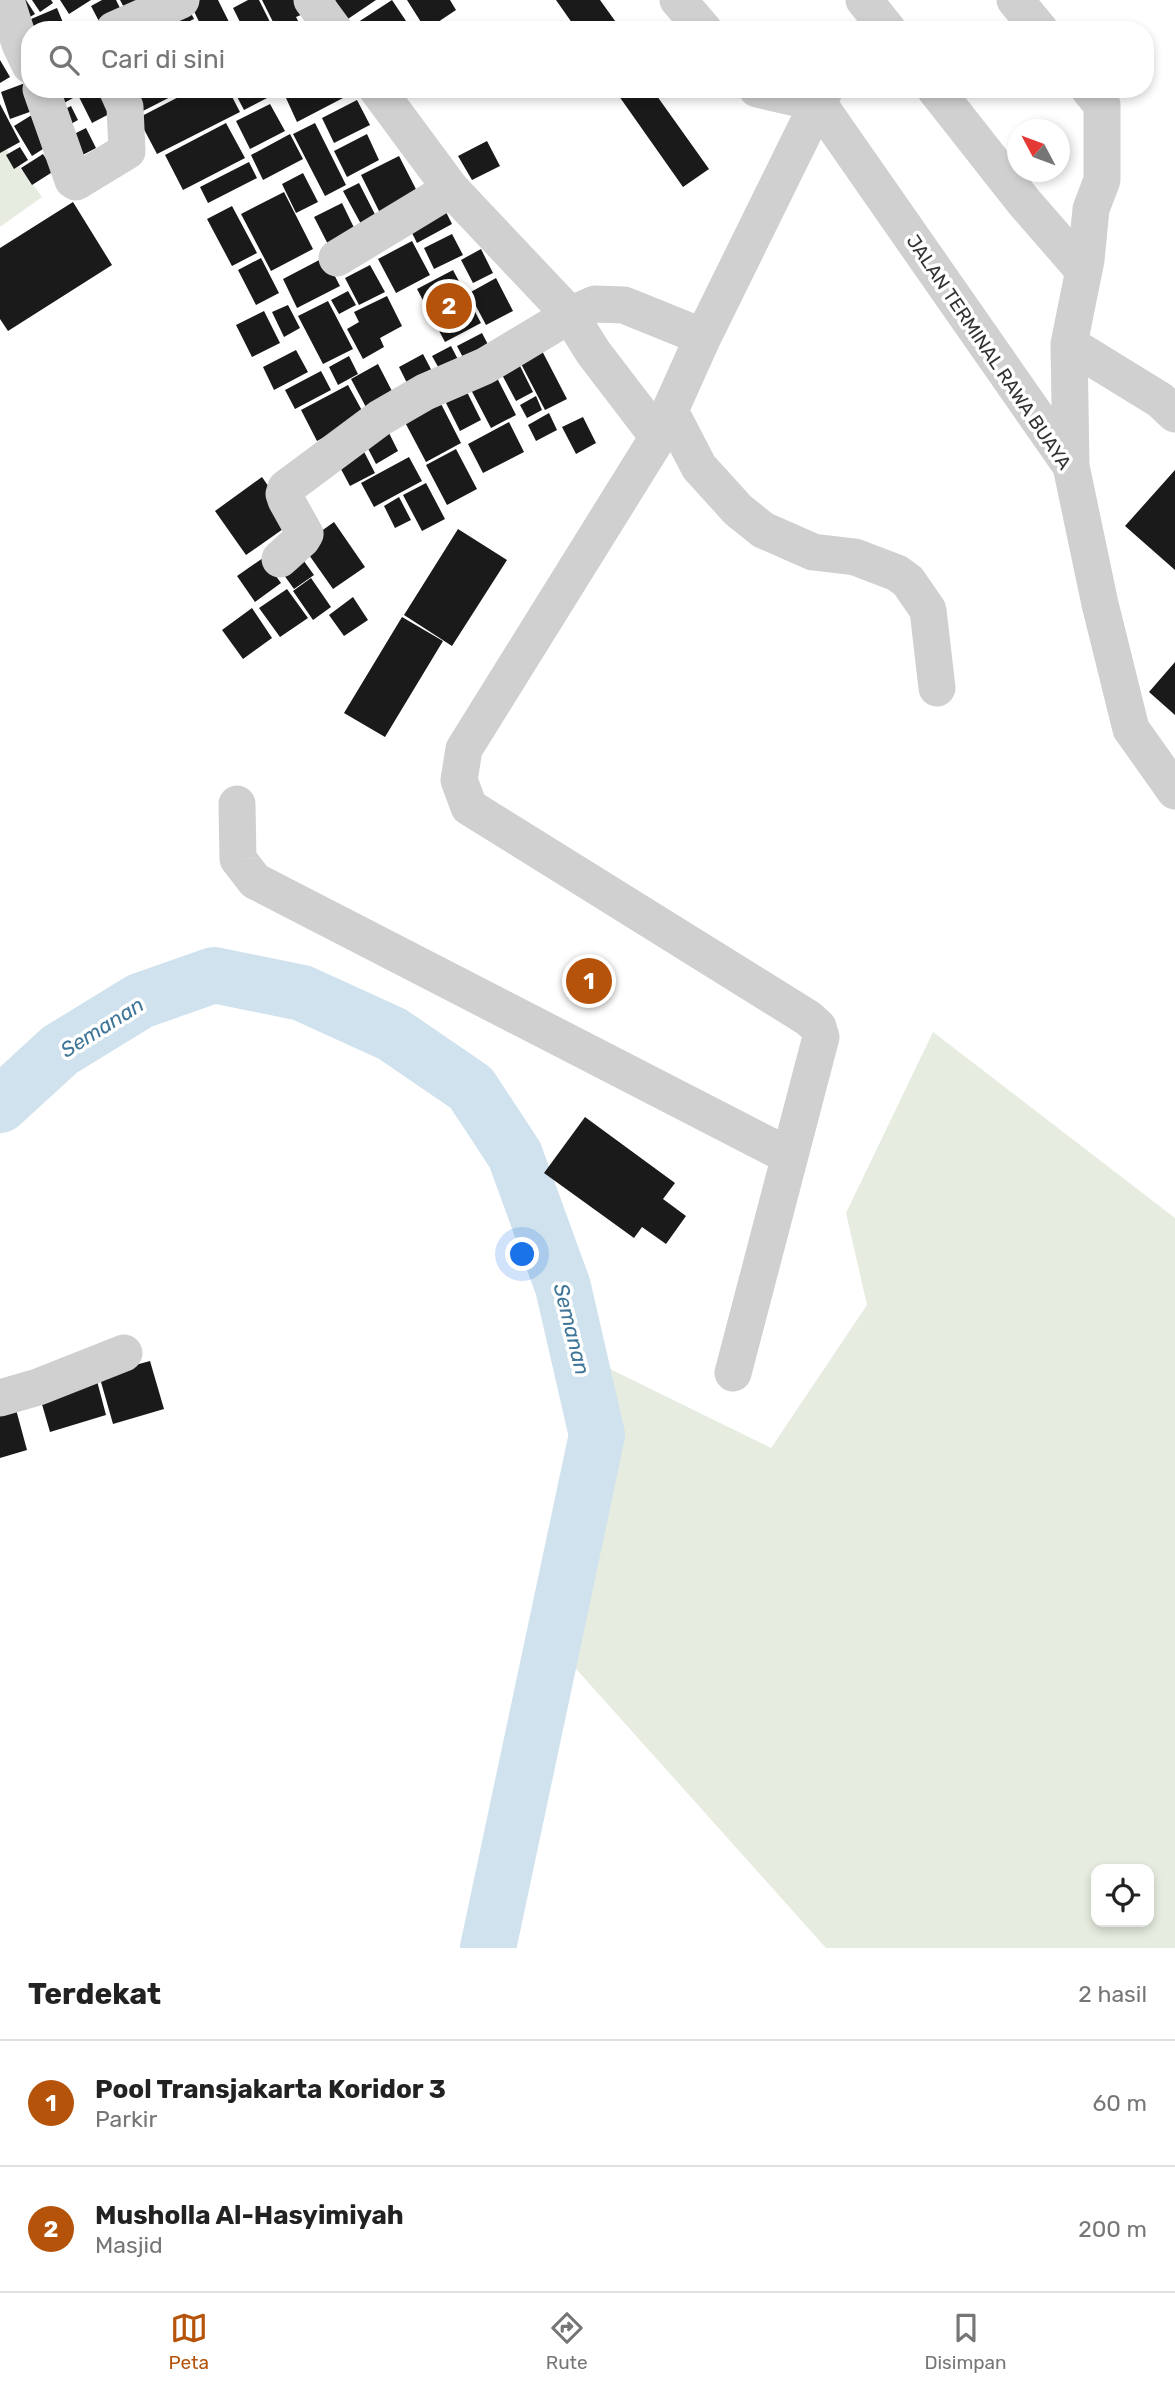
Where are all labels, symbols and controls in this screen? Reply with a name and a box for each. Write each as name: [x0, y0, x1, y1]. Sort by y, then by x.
search box: [21, 21, 1154, 98]
icon: search: [45, 41, 83, 79]
text: Cari di sini: [101, 44, 225, 75]
north arrow: [1007, 119, 1070, 182]
street label: JALAN TERMINAL RAWA BUAYA: [902, 230, 1077, 474]
pin: 2: [426, 280, 472, 332]
pin: 1: [566, 955, 612, 1007]
water label: Semanan: [56, 992, 148, 1062]
your location: [505, 1237, 539, 1271]
water label: Semanan: [549, 1281, 595, 1377]
map controls: [1091, 1864, 1154, 1927]
button: locate: [1091, 1864, 1154, 1927]
text: Terdekat: [28, 1976, 161, 2012]
text: 2 hasil: [1078, 1980, 1147, 2008]
text: Pool Transjakarta Koridor 3: [95, 2074, 446, 2105]
text: 1: [45, 2089, 57, 2117]
text: 60 m: [1092, 2089, 1147, 2117]
text: Parkir: [95, 2105, 157, 2133]
text: Musholla Al-Hasyimiyah: [95, 2200, 404, 2231]
text: 2: [44, 2215, 58, 2243]
text: 200 m: [1078, 2215, 1147, 2243]
text: Masjid: [95, 2231, 163, 2259]
tab: Peta: [168, 2309, 209, 2374]
tab: Rute: [546, 2309, 588, 2374]
tab: Disimpan: [924, 2309, 1007, 2374]

